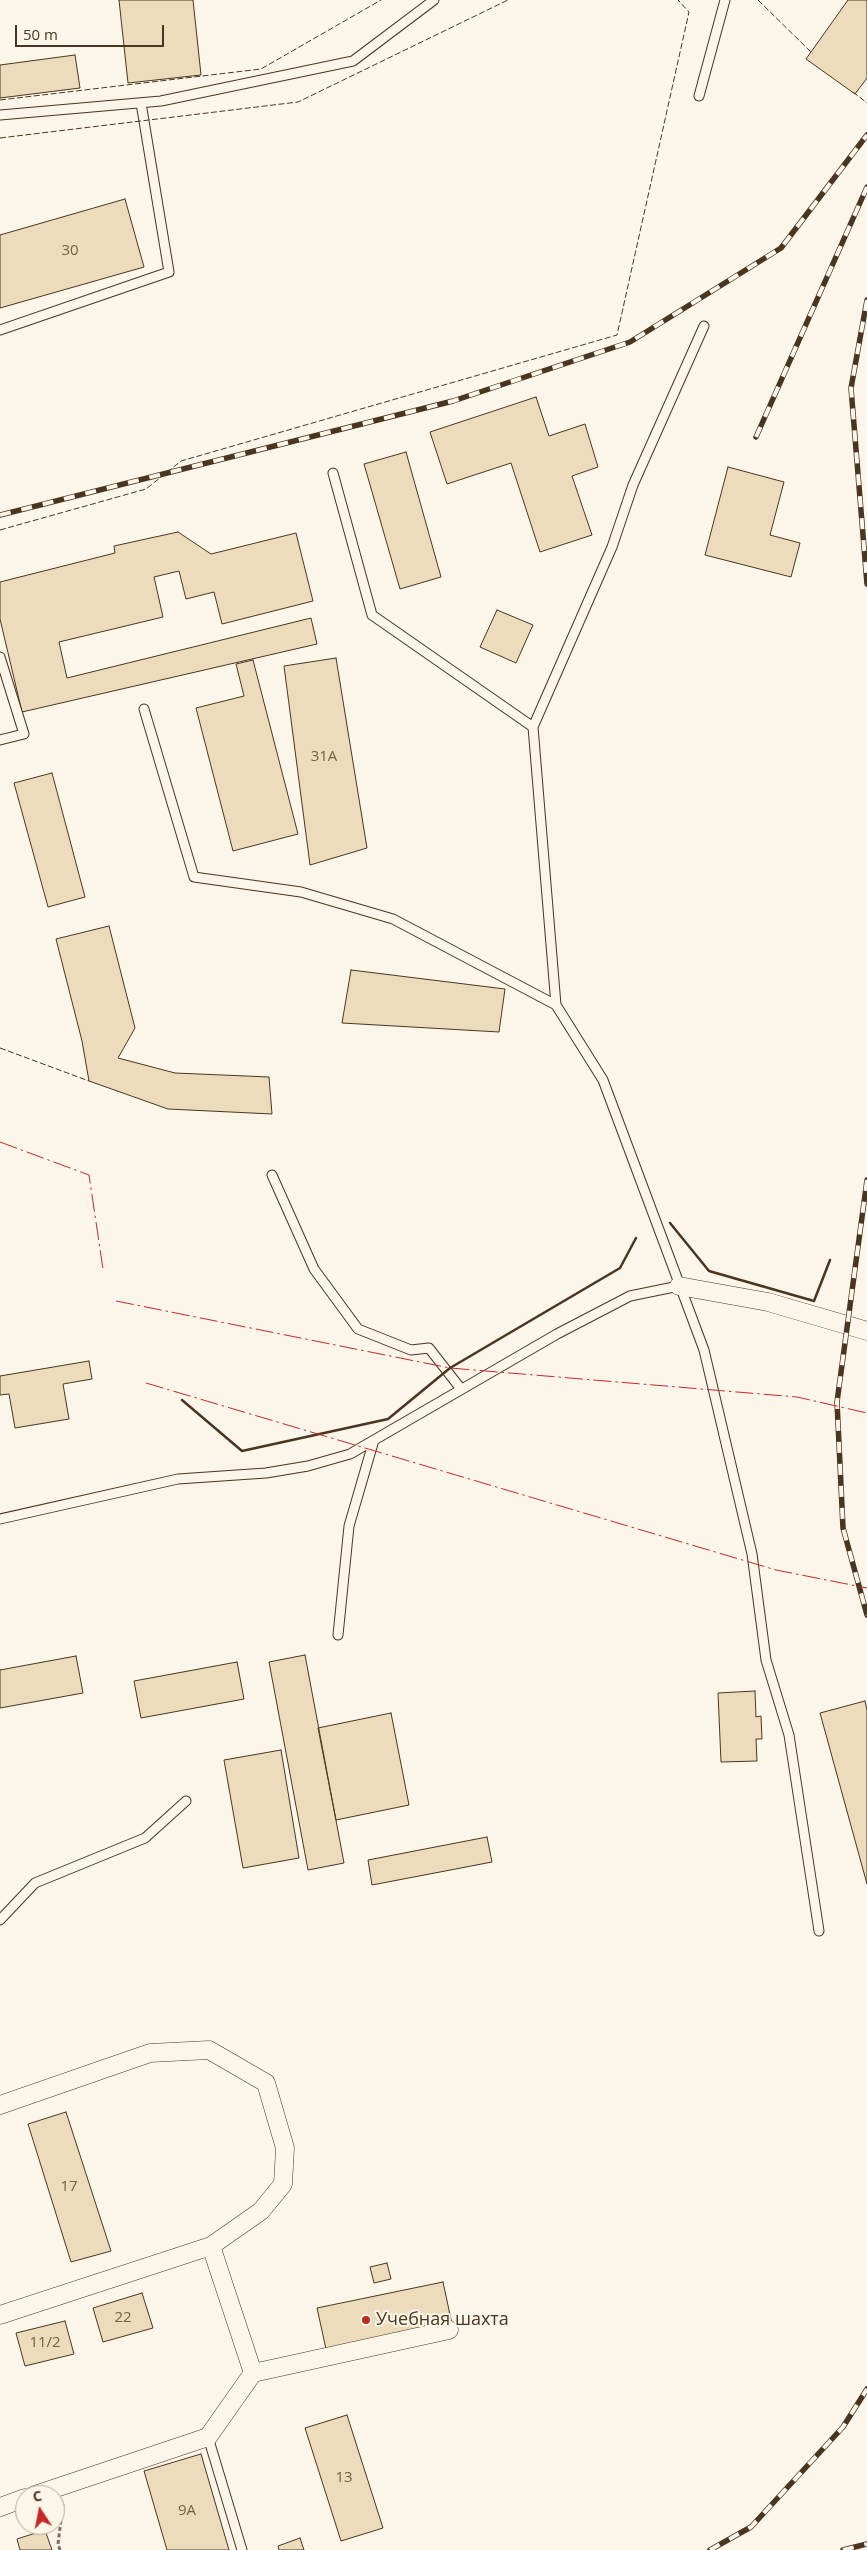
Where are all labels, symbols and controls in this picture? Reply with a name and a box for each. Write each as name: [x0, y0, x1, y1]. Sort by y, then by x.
scale bar: [18, 15, 166, 47]
text: 50 m: [23, 24, 58, 44]
house number: 30: [61, 242, 79, 260]
house number: 31А: [311, 748, 337, 766]
house number: 17: [60, 2178, 78, 2196]
house number: 22: [114, 2309, 132, 2327]
place label: Учебная шахта: [376, 2309, 509, 2331]
marker: Учебная шахта: [360, 2314, 372, 2326]
house number: 11/2: [29, 2334, 61, 2352]
house number: 13: [335, 2469, 353, 2487]
north arrow: [15, 2485, 65, 2535]
text: С: [31, 2486, 43, 2506]
house number: 9А: [178, 2502, 196, 2520]

